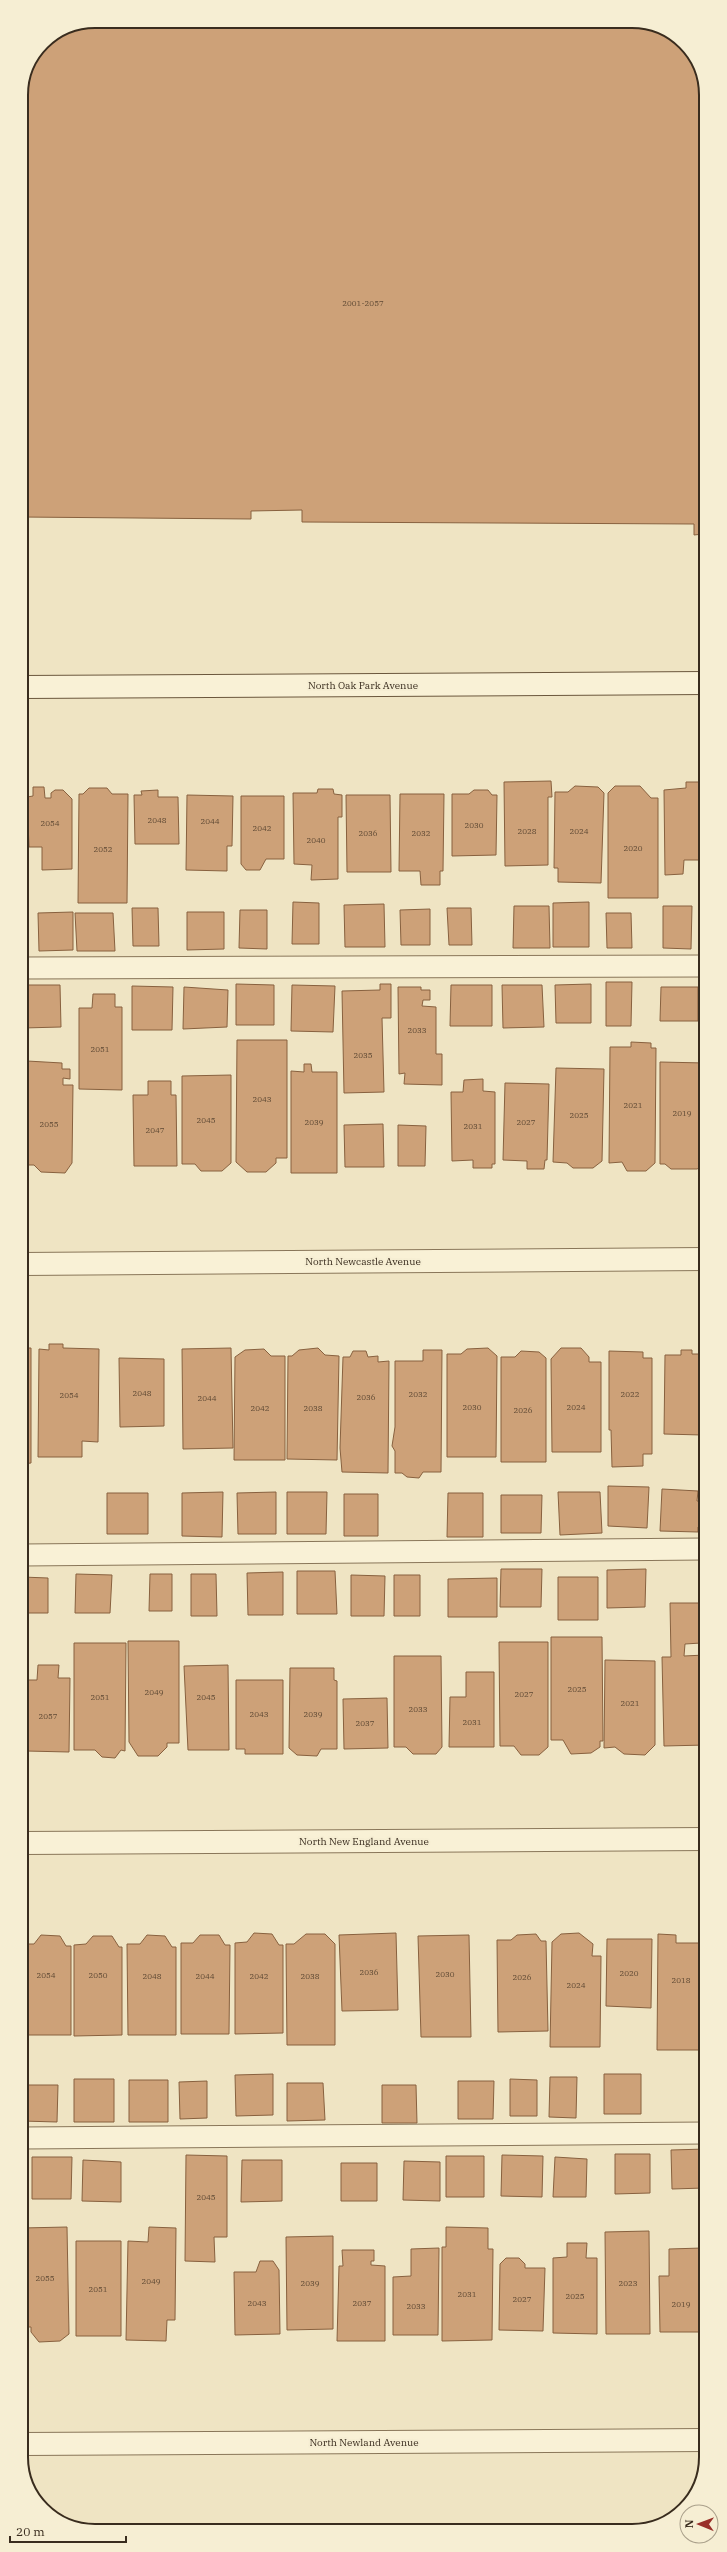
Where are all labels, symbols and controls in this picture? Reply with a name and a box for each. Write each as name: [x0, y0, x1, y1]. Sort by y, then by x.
house number: 2001-2057: [342, 298, 384, 308]
street label: North Oak Park Avenue: [308, 679, 418, 692]
house number: 2048: [147, 815, 167, 825]
house number: 2044: [200, 816, 220, 826]
house number: 2054: [40, 818, 60, 828]
house number: 2030: [464, 820, 484, 830]
house number: 2042: [252, 823, 272, 833]
house number: 2028: [517, 826, 537, 836]
house number: 2024: [569, 826, 589, 836]
house number: 2036: [358, 828, 378, 838]
house number: 2032: [411, 828, 431, 838]
house number: 2040: [306, 835, 326, 845]
house number: 2020: [623, 843, 643, 853]
house number: 2052: [93, 844, 113, 854]
house number: 2033: [407, 1025, 427, 1035]
house number: 2051: [90, 1044, 110, 1054]
house number: 2035: [353, 1050, 373, 1060]
house number: 2043: [252, 1094, 272, 1104]
house number: 2021: [623, 1100, 643, 1110]
house number: 2019: [672, 1108, 692, 1118]
house number: 2025: [569, 1110, 589, 1120]
house number: 2045: [196, 1115, 216, 1125]
house number: 2039: [304, 1117, 324, 1127]
house number: 2027: [516, 1117, 536, 1127]
house number: 2055: [39, 1119, 59, 1129]
house number: 2031: [463, 1121, 483, 1131]
house number: 2047: [145, 1125, 165, 1135]
street label: North Newcastle Avenue: [305, 1255, 421, 1268]
house number: 2048: [132, 1388, 152, 1398]
house number: 2032: [408, 1389, 428, 1399]
house number: 2022: [620, 1389, 640, 1399]
house number: 2054: [59, 1390, 79, 1400]
house number: 2036: [356, 1392, 376, 1402]
house number: 2044: [197, 1393, 217, 1403]
house number: 2030: [462, 1402, 482, 1412]
house number: 2024: [566, 1402, 586, 1412]
house number: 2042: [250, 1403, 270, 1413]
house number: 2038: [303, 1403, 323, 1413]
house number: 2026: [513, 1405, 533, 1415]
house number: 2025: [567, 1684, 587, 1694]
house number: 2049: [144, 1687, 164, 1697]
house number: 2027: [514, 1689, 534, 1699]
house number: 2051: [90, 1692, 110, 1702]
house number: 2045: [196, 1692, 216, 1702]
house number: 2021: [620, 1698, 640, 1708]
house number: 2033: [408, 1704, 428, 1714]
house number: 2043: [249, 1709, 269, 1719]
house number: 2039: [303, 1709, 323, 1719]
house number: 2057: [38, 1711, 58, 1721]
house number: 2031: [462, 1717, 482, 1727]
house number: 2037: [355, 1718, 375, 1728]
street label: North New England Avenue: [299, 1835, 429, 1848]
house number: 2036: [359, 1967, 379, 1977]
house number: 2020: [619, 1968, 639, 1978]
house number: 2030: [435, 1969, 455, 1979]
house number: 2054: [36, 1970, 56, 1980]
house number: 2050: [88, 1970, 108, 1980]
house number: 2048: [142, 1971, 162, 1981]
house number: 2044: [195, 1971, 215, 1981]
house number: 2042: [249, 1971, 269, 1981]
house number: 2038: [300, 1971, 320, 1981]
house number: 2026: [512, 1972, 532, 1982]
house number: 2018: [671, 1975, 691, 1985]
house number: 2024: [566, 1980, 586, 1990]
house number: 2045: [196, 2192, 216, 2202]
house number: 2055: [35, 2273, 55, 2283]
house number: 2049: [141, 2276, 161, 2286]
house number: 2039: [300, 2278, 320, 2288]
house number: 2023: [618, 2278, 638, 2288]
house number: 2051: [88, 2284, 108, 2294]
house number: 2031: [457, 2289, 477, 2299]
house number: 2025: [565, 2291, 585, 2301]
house number: 2027: [512, 2294, 532, 2304]
house number: 2043: [247, 2298, 267, 2308]
house number: 2037: [352, 2298, 372, 2308]
house number: 2019: [671, 2299, 691, 2309]
house number: 2033: [406, 2301, 426, 2311]
street label: North Newland Avenue: [309, 2436, 419, 2449]
north arrow: [679, 2504, 719, 2544]
scale bar: [10, 2518, 126, 2544]
text: N: [682, 2519, 696, 2528]
text: 20 m: [16, 2524, 45, 2539]

